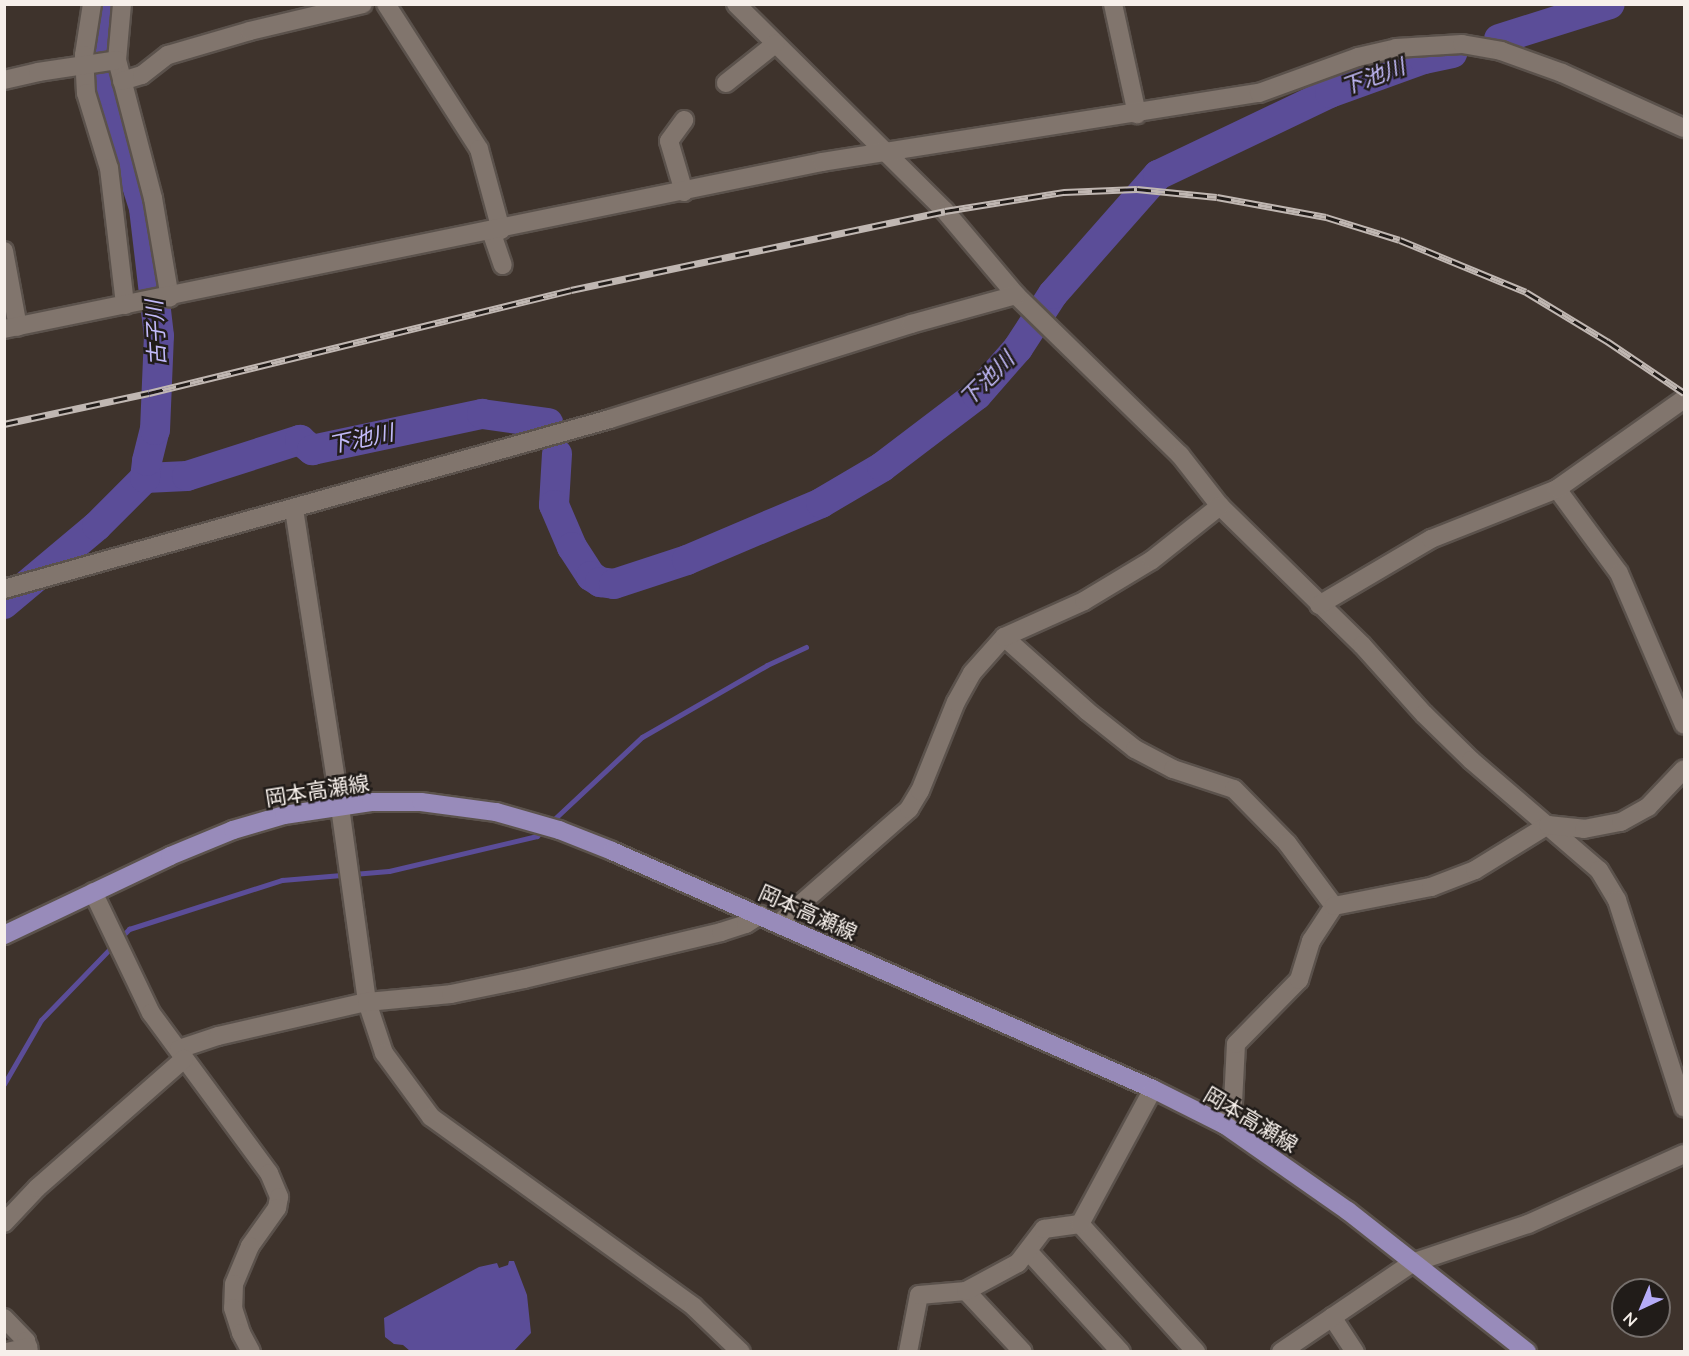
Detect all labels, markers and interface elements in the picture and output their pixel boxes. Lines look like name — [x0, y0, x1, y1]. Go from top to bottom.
water label: 下池川 — [1337, 53, 1409, 101]
water label: 古子川 — [141, 299, 171, 367]
water label: 下池川 — [954, 346, 1020, 412]
water label: 下池川 — [326, 419, 396, 459]
street label: 岡本高瀬線 — [263, 769, 371, 811]
street label: 岡本高瀬線 — [755, 879, 861, 945]
street label: 岡本高瀬線 — [1200, 1081, 1302, 1157]
north arrow — [1611, 1278, 1671, 1338]
text: N — [1619, 1308, 1641, 1331]

